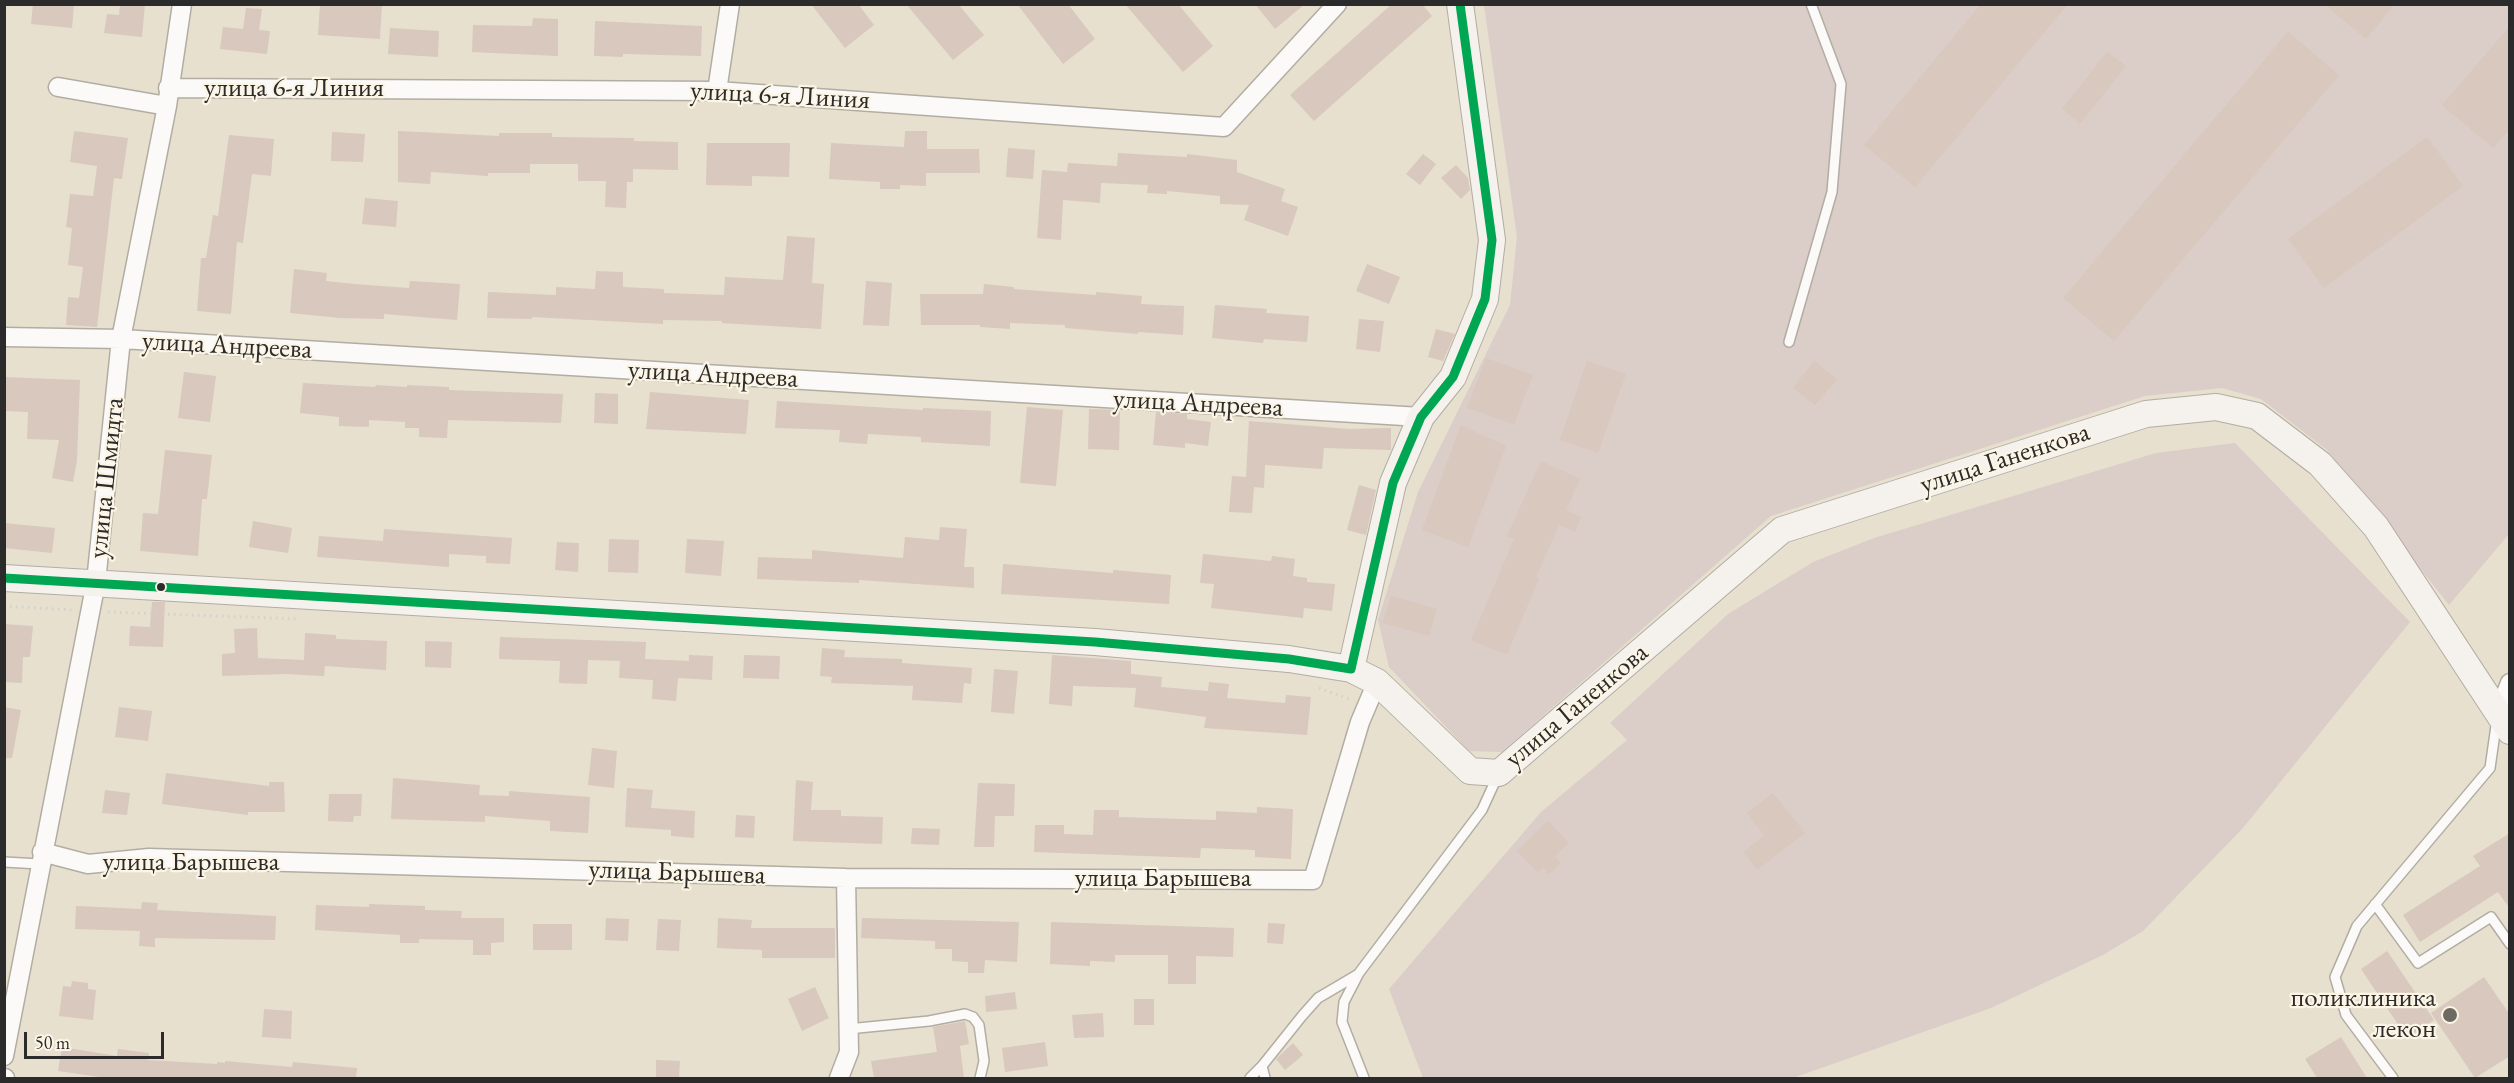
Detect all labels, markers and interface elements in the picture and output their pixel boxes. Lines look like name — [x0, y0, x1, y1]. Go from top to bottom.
street label: улица 6-я Линия — [204, 73, 384, 105]
street label: улица 6-я Линия — [689, 75, 871, 117]
street label: улица Андреева — [141, 325, 313, 367]
street label: улица Андреева — [627, 354, 799, 396]
street label: улица Андреева — [1112, 383, 1284, 425]
street label: улица Шмидта — [82, 396, 132, 560]
street label: улица Ганенкова — [1916, 416, 2094, 502]
unlabelled marker — [155, 581, 167, 593]
street label: улица Ганенкова — [1499, 637, 1655, 775]
street label: улица Барышева — [102, 847, 280, 879]
street label: улица Барышева — [588, 854, 766, 892]
street label: улица Барышева — [1074, 863, 1252, 895]
place label: поликлиника лекон — [2291, 983, 2436, 1046]
marker: поликлиника лекон — [2441, 1006, 2459, 1024]
scale bar — [27, 1020, 166, 1058]
text: 50 m — [35, 1031, 70, 1054]

